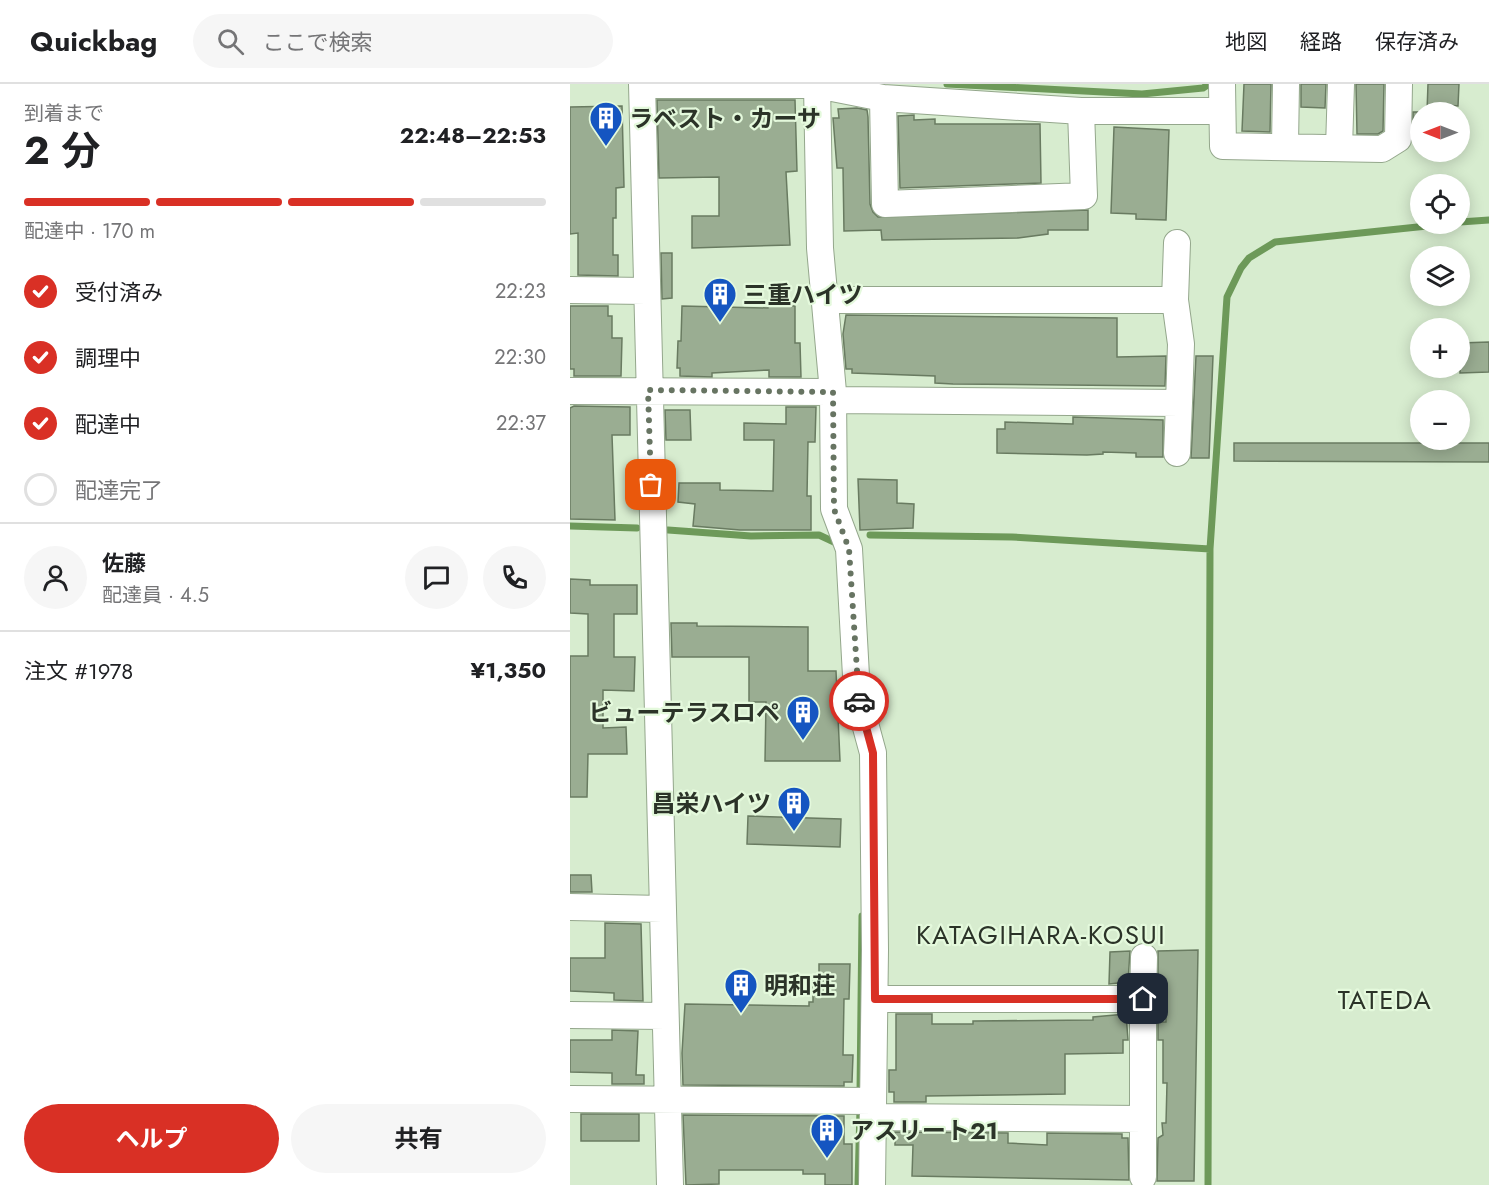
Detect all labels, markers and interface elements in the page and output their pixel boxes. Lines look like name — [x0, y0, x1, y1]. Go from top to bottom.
search box — [193, 14, 613, 68]
text: Quickbag — [30, 21, 157, 62]
icon: search — [214, 25, 247, 58]
text: ここで検索 — [262, 26, 372, 58]
text: 地図 — [1225, 27, 1267, 57]
text: 経路 — [1300, 27, 1342, 57]
text: 保存済み — [1375, 27, 1459, 57]
text: 到着まで — [24, 99, 104, 128]
building icon: ラベスト・カーサ — [588, 100, 624, 147]
place label: ラベスト・カーサ — [629, 101, 821, 136]
north arrow — [1410, 102, 1470, 162]
map controls — [1410, 102, 1470, 450]
text: 22:48–22:53 — [400, 119, 546, 151]
text: 2 分 — [24, 122, 100, 179]
button: locate — [1410, 174, 1470, 234]
text: 配達中 · 170 m — [24, 217, 155, 246]
button: layers — [1410, 246, 1470, 306]
icon: check — [24, 275, 57, 308]
text: 受付済み — [75, 276, 163, 308]
building icon: 三重ハイツ — [702, 276, 738, 323]
text: 22:23 — [495, 277, 546, 306]
place label: 三重ハイツ — [743, 277, 863, 312]
button: + — [1410, 318, 1470, 378]
icon: check — [24, 341, 57, 374]
text: 調理中 — [75, 342, 141, 374]
text: 22:30 — [494, 343, 546, 372]
button: − — [1410, 390, 1470, 450]
icon: check — [24, 407, 57, 440]
text: 配達中 — [75, 408, 141, 440]
text: 22:37 — [496, 409, 546, 438]
pin — [625, 459, 676, 510]
icon: bag — [634, 468, 667, 501]
text: 配達完了 — [75, 474, 163, 506]
button: person — [24, 546, 87, 609]
button: chat — [405, 546, 468, 609]
button: phone — [483, 546, 546, 609]
text: 佐藤 — [102, 547, 146, 579]
text: 配達員 · 4.5 — [102, 581, 209, 610]
text: ¥1,350 — [471, 654, 546, 686]
text: 注文 #1978 — [24, 655, 133, 687]
courier — [829, 671, 889, 731]
icon: car — [843, 685, 876, 718]
building icon: ビューテラスロペ — [785, 694, 821, 741]
place label: ビューテラスロペ — [588, 695, 780, 730]
building icon: 昌栄ハイツ — [776, 785, 812, 832]
place label: 昌栄ハイツ — [651, 786, 771, 821]
district label: KATAGIHARA-KOSUI — [916, 916, 1166, 954]
building icon: 明和荘 — [723, 967, 759, 1014]
place label: 明和荘 — [764, 968, 836, 1003]
pin — [1117, 973, 1168, 1024]
district label: TATEDA — [1338, 981, 1432, 1019]
icon: home — [1126, 982, 1159, 1015]
button: ヘルプ — [24, 1104, 279, 1173]
button: 共有 — [291, 1104, 546, 1173]
building icon: アスリート21 — [809, 1112, 845, 1159]
place label: アスリート21 — [850, 1113, 998, 1148]

